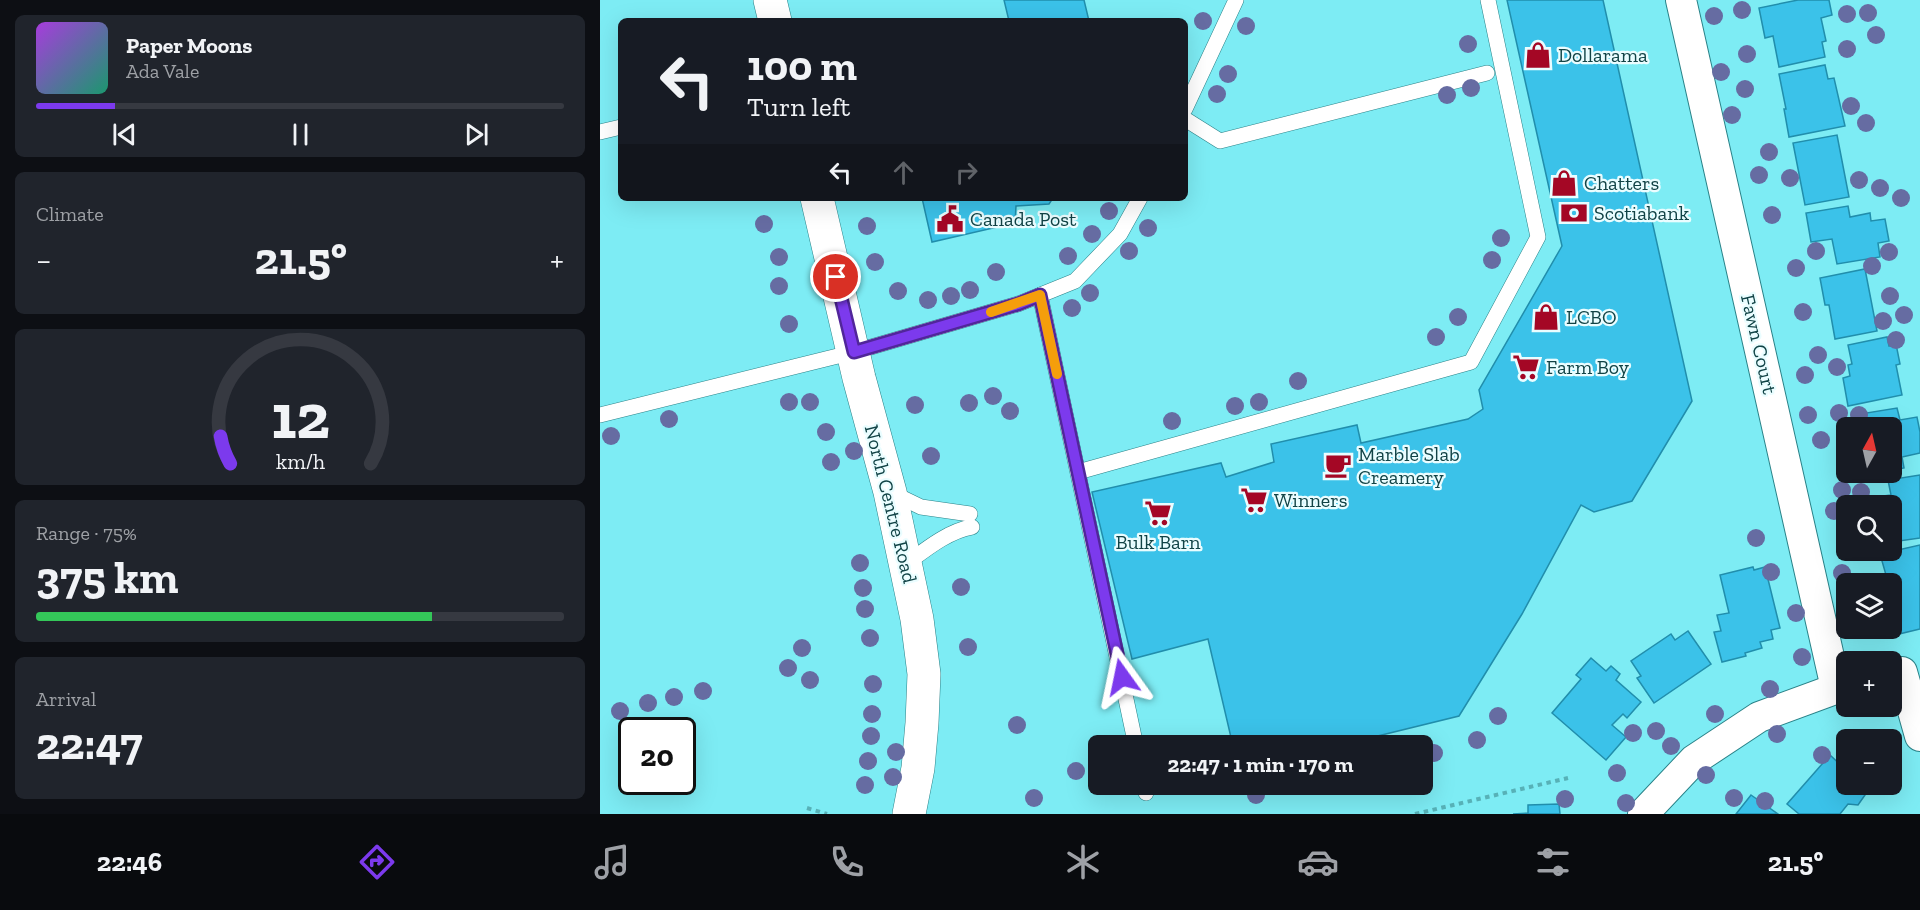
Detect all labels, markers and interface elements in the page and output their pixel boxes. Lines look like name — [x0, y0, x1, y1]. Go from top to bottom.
text: Paper Moons — [126, 32, 252, 59]
text: 100 m — [747, 40, 857, 91]
shop icon: Dollarama — [1523, 40, 1553, 70]
icon: left — [648, 42, 726, 120]
place label: Dollarama — [1558, 43, 1648, 67]
text: Ada Vale — [126, 59, 199, 83]
text: Turn left — [747, 91, 850, 123]
icon: previous — [108, 118, 141, 151]
icon: pause — [284, 118, 317, 151]
icon: next — [460, 118, 493, 151]
icon: left — [824, 156, 857, 189]
icon: ahead — [887, 156, 920, 189]
icon: right — [950, 156, 983, 189]
shop icon: Chatters — [1549, 168, 1579, 198]
place label: Chatters — [1584, 171, 1659, 195]
bank icon: Scotiabank — [1559, 198, 1589, 228]
place label: Scotiabank — [1594, 201, 1690, 225]
text: Climate — [36, 202, 104, 226]
public building icon: Canada Post — [935, 204, 965, 234]
place label: Canada Post — [970, 207, 1077, 231]
text: 21.5° — [255, 232, 347, 286]
text: − — [36, 240, 51, 279]
text: + — [550, 240, 564, 279]
pin — [810, 251, 861, 302]
icon: arrive — [819, 260, 852, 293]
street label: Fawn Court — [1736, 292, 1782, 397]
shop icon: LCBO — [1531, 302, 1561, 332]
place label: LCBO — [1566, 305, 1616, 329]
supermarket icon: Farm Boy — [1511, 352, 1541, 382]
place label: Farm Boy — [1546, 355, 1630, 379]
text: 12 — [271, 379, 329, 454]
north arrow — [1836, 417, 1902, 483]
map controls — [1836, 417, 1902, 795]
street label: North Centre Road — [860, 422, 922, 586]
place label: Marble Slab Creamery — [1358, 442, 1460, 489]
text: km/h — [276, 449, 324, 474]
cafe icon: Marble Slab Creamery — [1323, 450, 1353, 480]
supermarket icon: Winners — [1239, 485, 1269, 515]
place label: Winners — [1274, 488, 1347, 512]
button: search — [1836, 495, 1902, 561]
supermarket icon: Bulk Barn — [1143, 498, 1173, 528]
text: Range · 75% — [36, 521, 137, 545]
place label: Bulk Barn — [1115, 530, 1201, 554]
text: 375 km — [36, 551, 178, 605]
button: layers — [1836, 573, 1902, 639]
position arrow — [1090, 645, 1154, 709]
button: + — [1836, 651, 1902, 717]
text: Arrival — [36, 687, 96, 711]
text: 22:47 — [36, 717, 143, 771]
speed limit sign: 20 — [618, 717, 696, 795]
button: − — [1836, 729, 1902, 795]
text: 22:47 · 1 min · 170 m — [1168, 751, 1353, 778]
icon: directions — [356, 841, 398, 883]
icon: music — [591, 841, 633, 883]
icon: phone — [826, 841, 868, 883]
icon: climate — [1062, 841, 1104, 883]
icon: car — [1297, 841, 1339, 883]
icon: filters — [1532, 841, 1574, 883]
text: 22:46 — [97, 846, 162, 878]
text: 21.5° — [1768, 846, 1823, 878]

